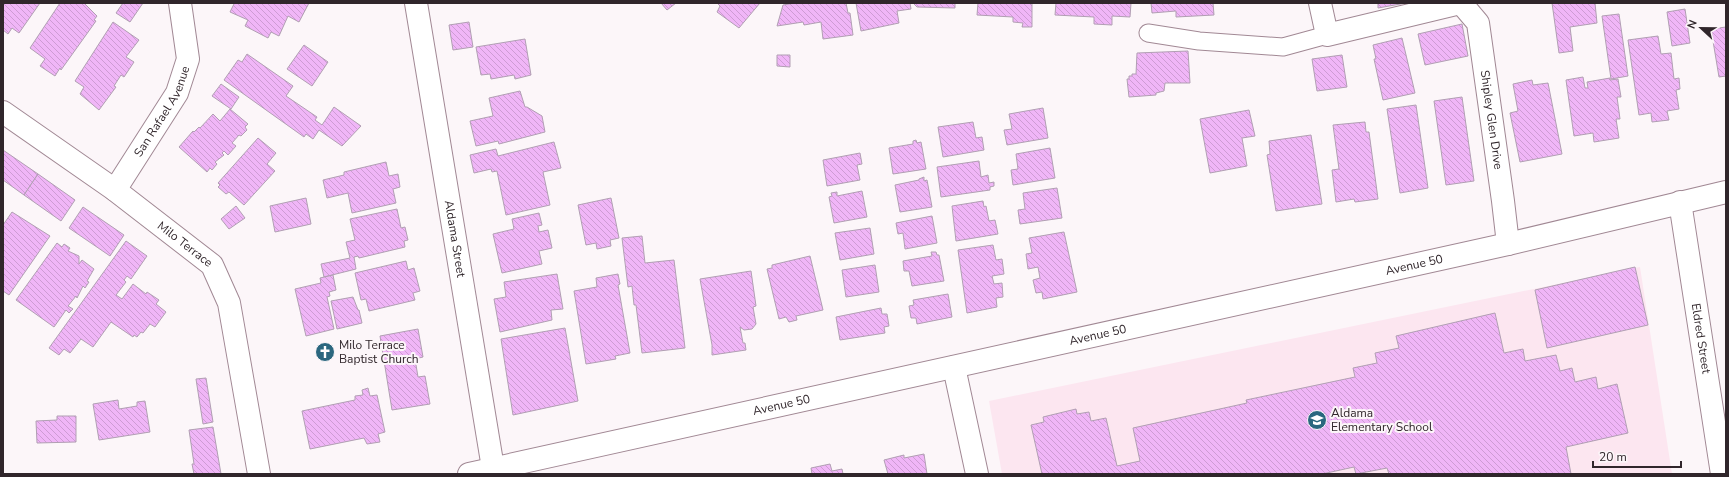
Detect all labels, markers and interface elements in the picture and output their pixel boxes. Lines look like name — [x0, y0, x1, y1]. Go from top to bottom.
north arrow — [1681, 8, 1721, 48]
text: N — [1684, 18, 1701, 31]
street label: San Rafael Avenue — [130, 64, 193, 160]
street label: Shipley Glen Drive — [1477, 69, 1506, 170]
street label: Aldama Street — [441, 199, 469, 279]
street label: Milo Terrace — [154, 218, 216, 271]
street label: Avenue 50 — [1384, 251, 1444, 279]
street label: Eldred Street — [1688, 302, 1715, 375]
street label: Avenue 50 — [1068, 321, 1128, 349]
place label: Milo Terrace Baptist Church — [339, 337, 419, 367]
church icon: Milo Terrace Baptist Church — [314, 341, 336, 363]
street label: Avenue 50 — [751, 391, 812, 419]
place label: Aldama Elementary School — [1331, 405, 1433, 435]
school or university icon: Aldama Elementary School — [1306, 409, 1328, 431]
scale bar — [1593, 443, 1681, 469]
text: 20 m — [1599, 449, 1627, 465]

